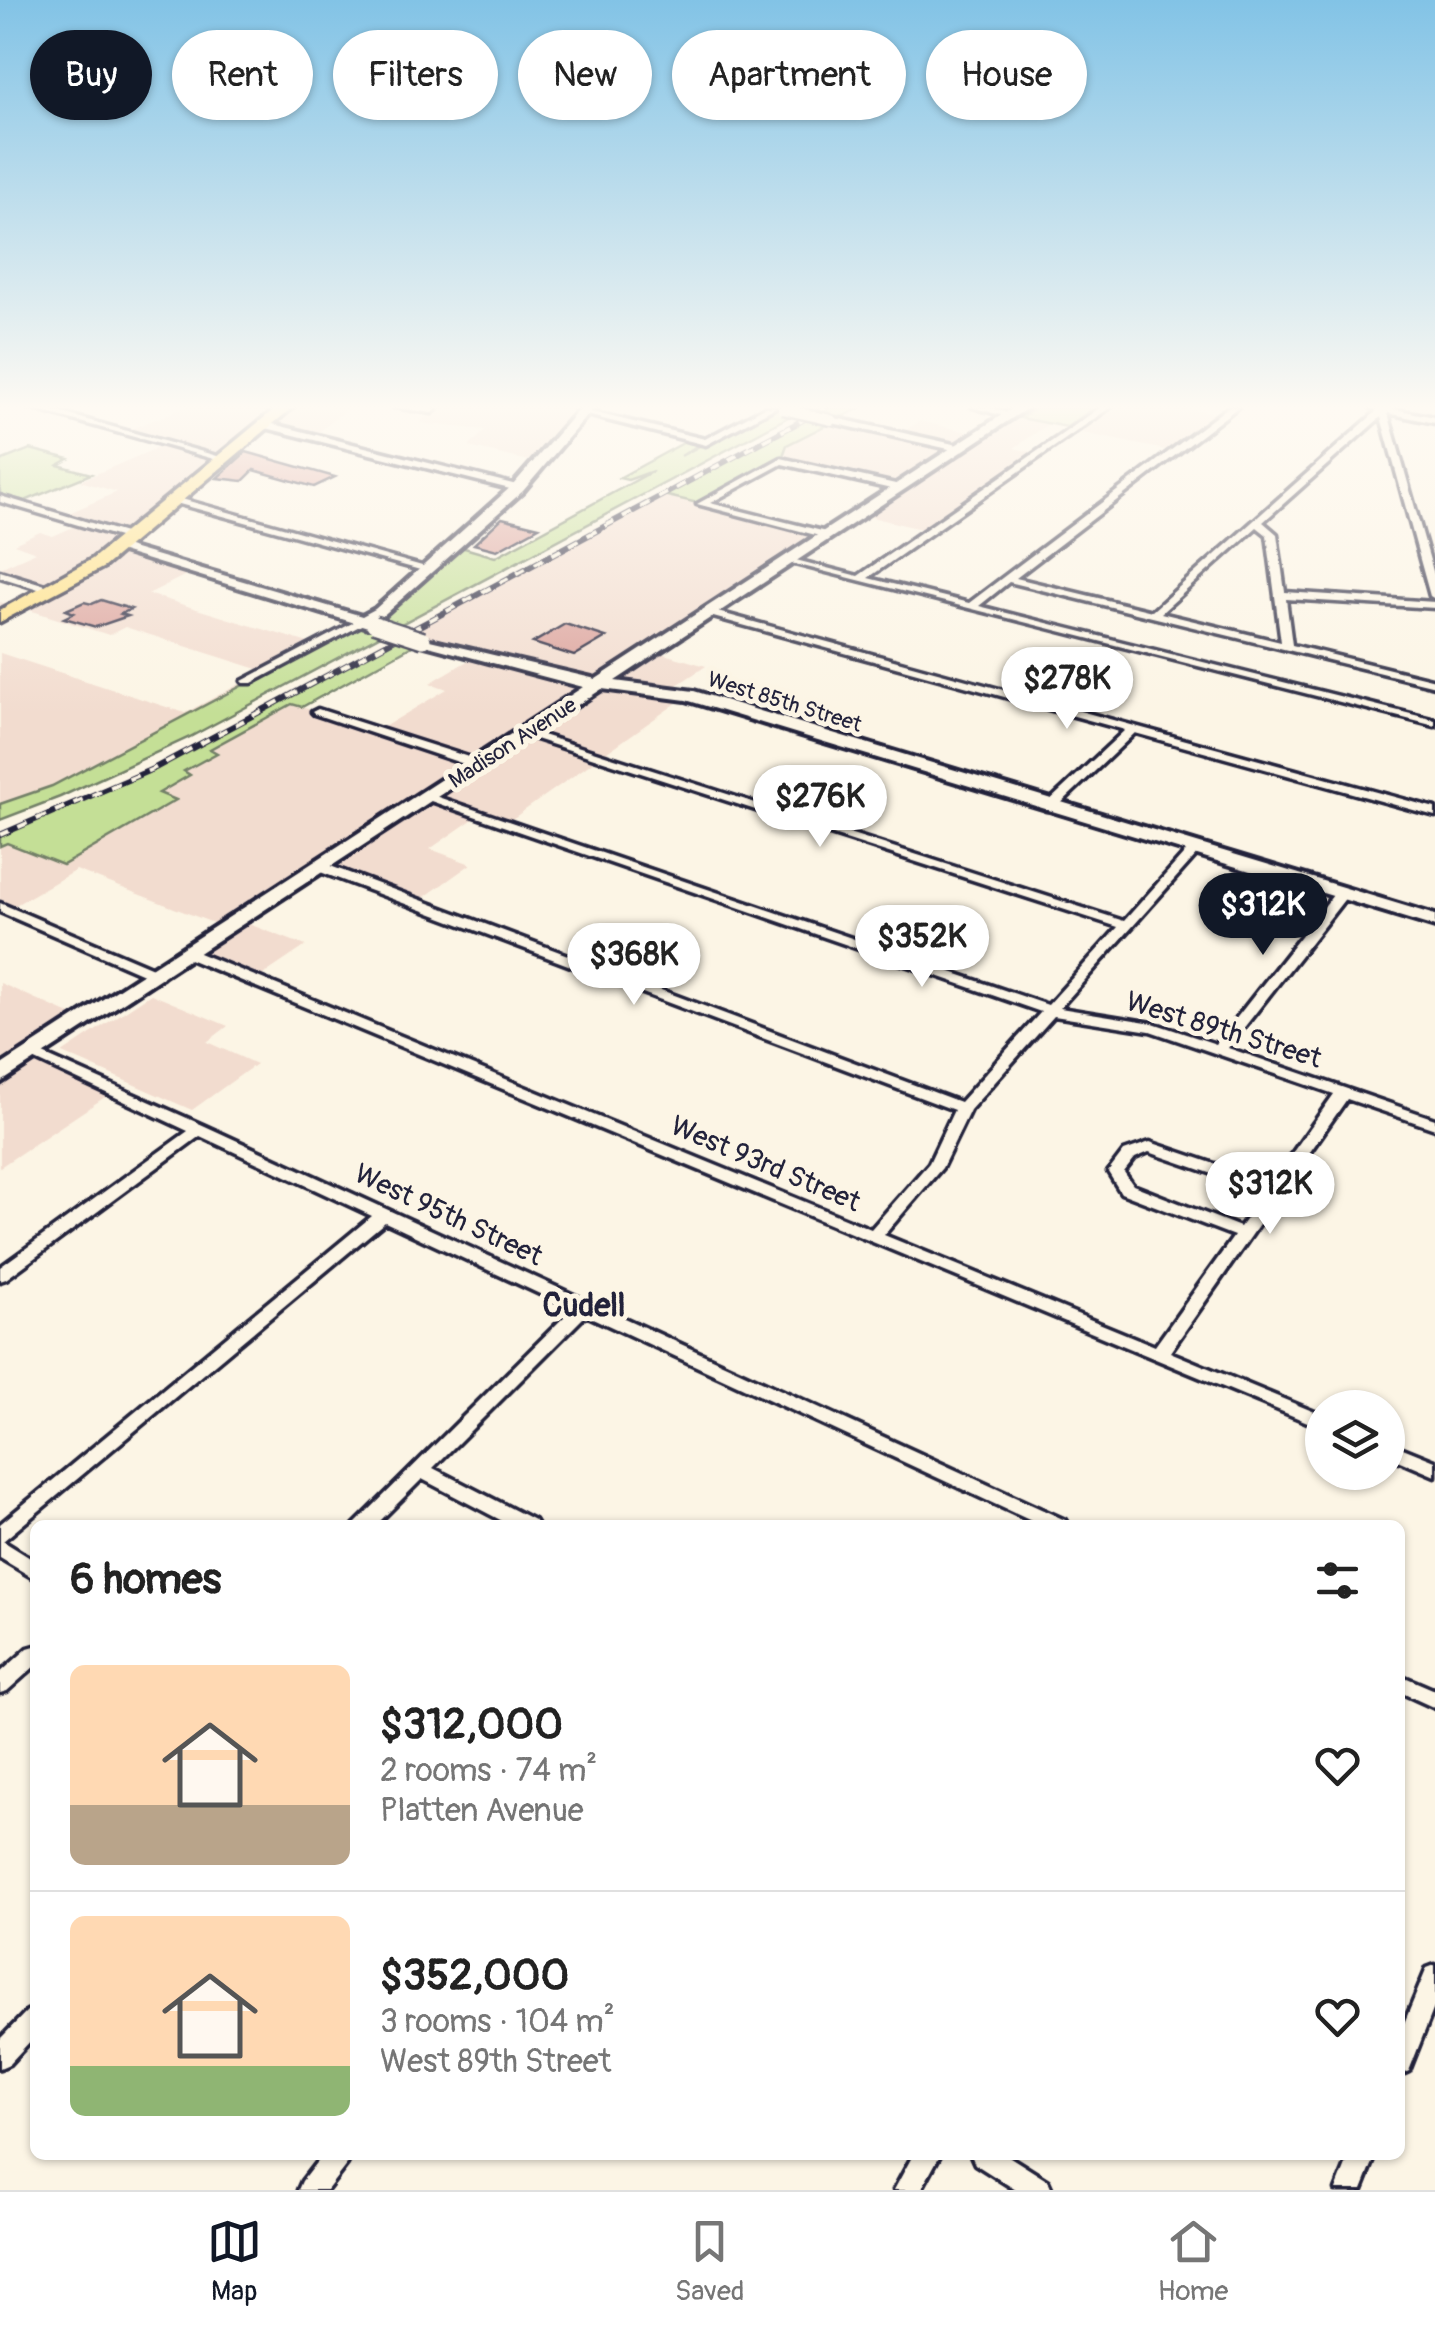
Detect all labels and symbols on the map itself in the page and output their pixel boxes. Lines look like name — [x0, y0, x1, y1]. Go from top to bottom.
pin: $278K — [997, 647, 1137, 732]
street label: West 85th Street — [704, 665, 865, 739]
street label: Madison Avenue — [443, 691, 582, 795]
pin: $276K — [750, 765, 890, 850]
pin: $312K — [1193, 873, 1333, 958]
pin: $352K — [852, 905, 992, 990]
pin: $368K — [564, 923, 704, 1008]
street label: West 89th Street — [1122, 984, 1326, 1077]
street label: West 93rd Street — [665, 1109, 866, 1220]
pin: $312K — [1200, 1152, 1340, 1237]
street label: West 95th Street — [349, 1156, 549, 1275]
district label: Cudell — [543, 1286, 625, 1326]

